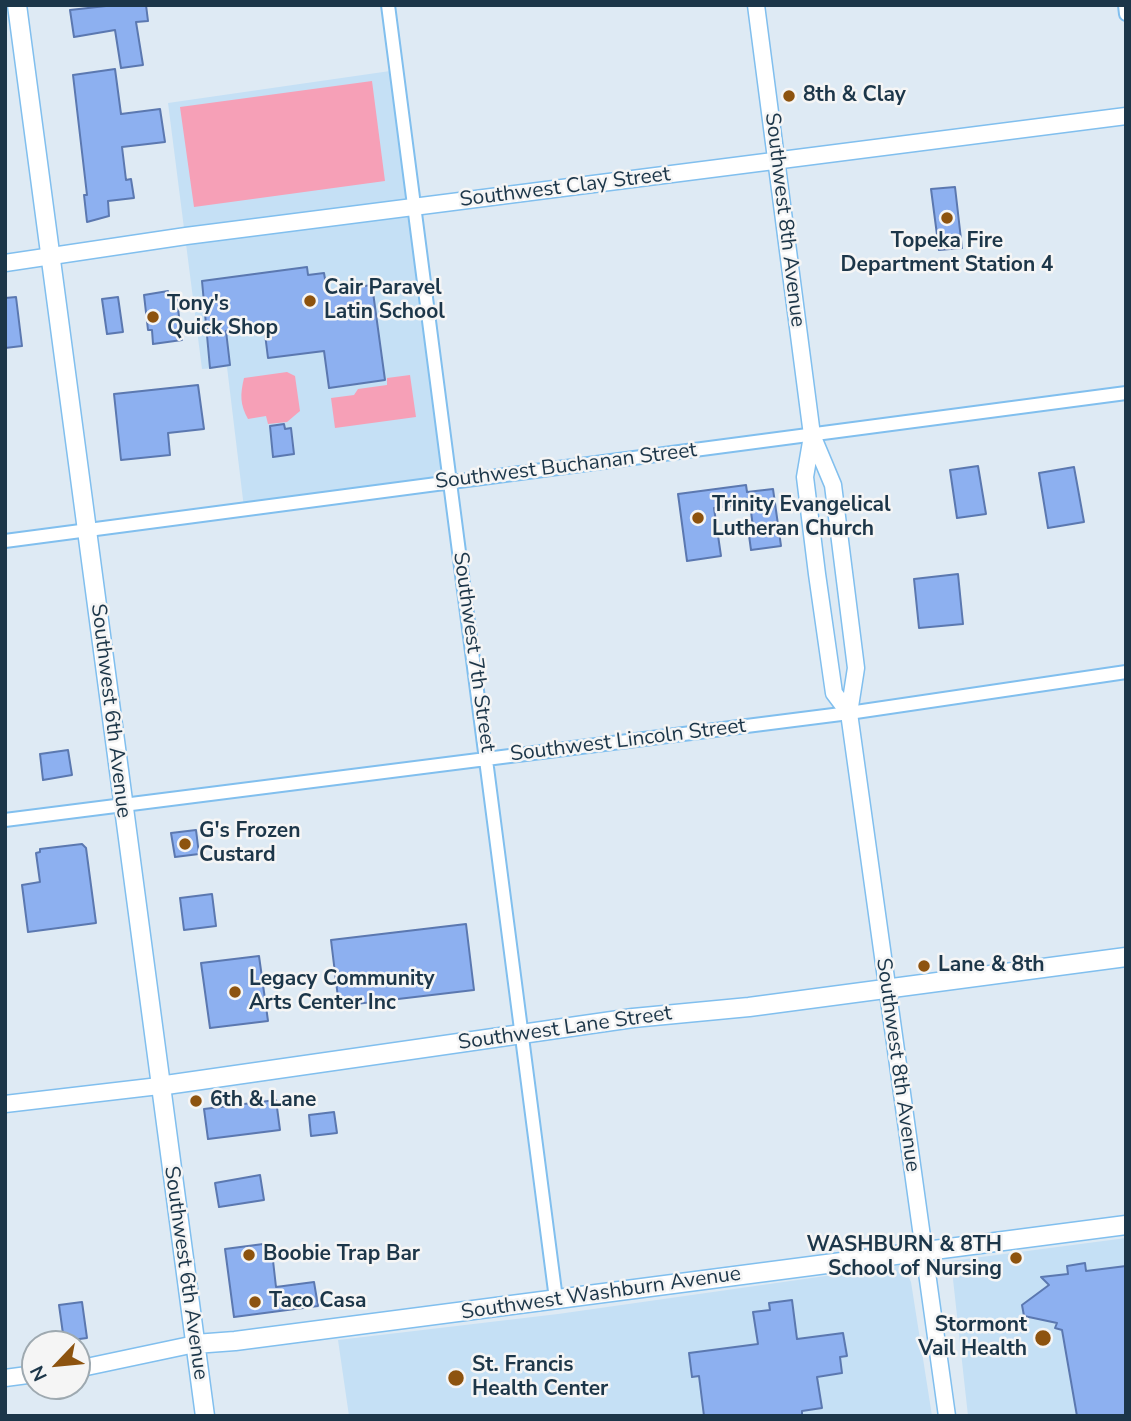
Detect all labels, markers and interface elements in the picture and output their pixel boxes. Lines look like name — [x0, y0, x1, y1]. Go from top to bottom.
place label: 8th & Clay — [803, 83, 906, 109]
marker: 8th & Clay — [781, 88, 797, 104]
street label: Southwest 8th Avenue — [758, 111, 810, 329]
street label: Southwest Clay Street — [458, 163, 672, 213]
marker: Topeka Fire Department Station 4 — [939, 210, 955, 226]
place label: Topeka Fire Department Station 4 — [841, 229, 1053, 279]
place label: Cair Paravel Latin School — [324, 276, 445, 326]
place label: Tony's Quick Shop — [167, 292, 278, 342]
marker: Cair Paravel Latin School — [302, 293, 318, 309]
marker: Tony's Quick Shop — [145, 309, 161, 325]
street label: Southwest Buchanan Street — [434, 438, 698, 496]
place label: Trinity Evangelical Lutheran Church — [712, 493, 891, 543]
marker: Trinity Evangelical Lutheran Church — [690, 510, 706, 526]
street label: Southwest 7th Street — [446, 550, 500, 754]
street label: Southwest 6th Avenue — [84, 602, 136, 820]
street label: Southwest Lincoln Street — [509, 714, 747, 768]
place label: G's Frozen Custard — [199, 819, 300, 869]
marker: G's Frozen Custard — [177, 836, 193, 852]
place label: Lane & 8th — [938, 953, 1044, 979]
street label: Southwest 8th Avenue — [870, 956, 924, 1174]
marker: Lane & 8th — [916, 958, 932, 974]
place label: Legacy Community Arts Center Inc — [249, 967, 435, 1017]
marker: Legacy Community Arts Center Inc — [227, 984, 243, 1000]
street label: Southwest Lane Street — [457, 1002, 673, 1056]
place label: 6th & Lane — [210, 1088, 316, 1114]
marker: 6th & Lane — [188, 1093, 204, 1109]
street label: Southwest 6th Avenue — [158, 1164, 212, 1382]
place label: WASHBURN & 8TH School of Nursing — [806, 1233, 1002, 1283]
place label: Boobie Trap Bar — [263, 1242, 420, 1268]
marker: Boobie Trap Bar — [241, 1247, 257, 1263]
marker: WASHBURN & 8TH School of Nursing — [1008, 1250, 1024, 1266]
street label: Southwest Washburn Avenue — [459, 1262, 743, 1326]
place label: Taco Casa — [269, 1289, 366, 1315]
marker: Taco Casa — [247, 1294, 263, 1310]
place label: Stormont Vail Health — [918, 1313, 1027, 1363]
marker: Stormont Vail Health — [1033, 1328, 1053, 1348]
north arrow — [21, 1330, 91, 1400]
place label: St. Francis Health Center — [472, 1353, 608, 1403]
text: N — [24, 1361, 54, 1385]
marker: St. Francis Health Center — [446, 1368, 466, 1388]

